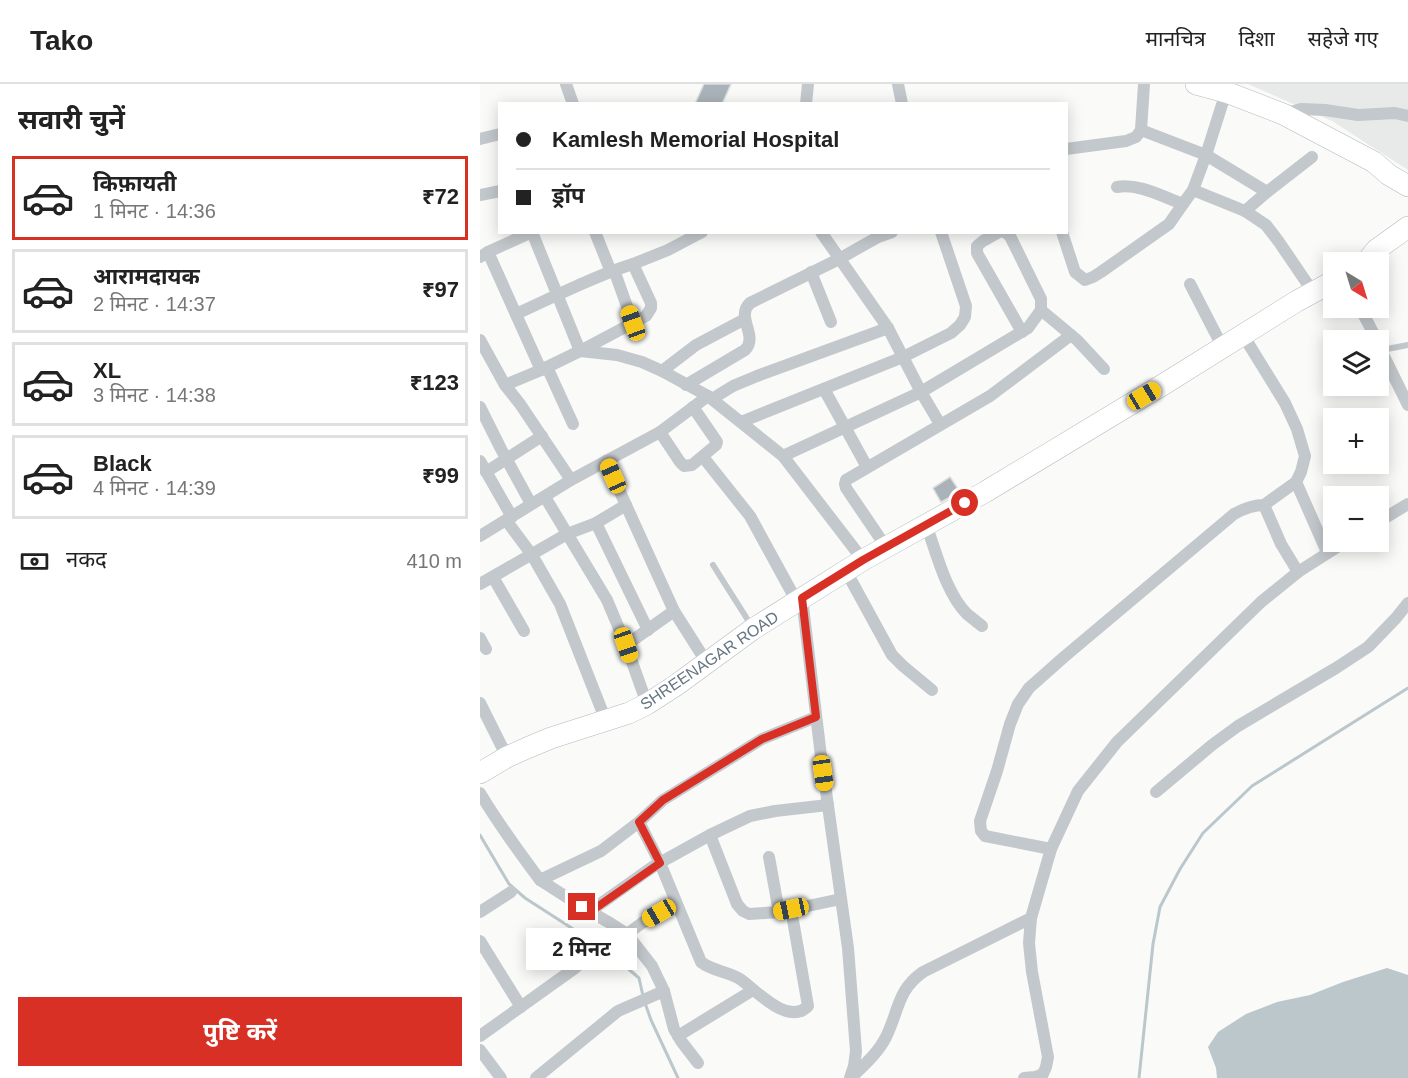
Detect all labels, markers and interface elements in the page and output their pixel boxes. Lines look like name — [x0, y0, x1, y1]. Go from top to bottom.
text: Tako — [30, 25, 93, 56]
text: मानचित्र — [1145, 27, 1205, 50]
text: दिशा — [1238, 27, 1275, 50]
text: सहेजे गए — [1308, 27, 1378, 50]
text: सवारी चुनें — [18, 105, 125, 135]
text: Kamlesh Memorial Hospital — [552, 127, 839, 152]
icon: car — [21, 171, 75, 225]
text: किफ़ायती — [93, 171, 177, 196]
text: ड्रॉप — [552, 183, 585, 208]
text: ₹72 — [422, 184, 459, 209]
text: 1 मिनट · 14:36 — [93, 200, 216, 222]
north arrow — [1323, 252, 1389, 318]
map controls — [1323, 252, 1389, 552]
icon: car — [21, 264, 75, 318]
text: आरामदायक — [93, 264, 200, 289]
text: ₹97 — [422, 277, 459, 302]
text: 2 मिनट · 14:37 — [93, 293, 216, 315]
car — [618, 303, 648, 343]
button: layers — [1323, 330, 1389, 396]
icon: car — [21, 357, 75, 411]
text: XL — [93, 358, 121, 383]
text: ₹123 — [410, 370, 459, 395]
car — [1124, 379, 1164, 413]
text: 3 मिनट · 14:38 — [93, 384, 216, 406]
button: + — [1323, 408, 1389, 474]
icon: car — [21, 450, 75, 504]
text: Black — [93, 451, 152, 476]
car — [597, 456, 629, 496]
text: ₹99 — [422, 463, 459, 488]
text: 4 मिनट · 14:39 — [93, 477, 216, 499]
button: − — [1323, 486, 1389, 552]
route start — [951, 489, 978, 516]
icon: cash — [18, 545, 51, 578]
text: नकद — [66, 547, 107, 572]
text: 410 m — [406, 550, 462, 572]
street label: SHREENAGAR ROAD — [637, 608, 781, 713]
car — [612, 625, 640, 665]
car — [812, 754, 834, 792]
route end — [568, 893, 595, 920]
car — [639, 896, 679, 930]
car — [772, 896, 810, 922]
callout: 2 मिनट — [526, 928, 638, 970]
text: 2 मिनट — [552, 938, 611, 960]
button: पुष्टि करें — [18, 997, 462, 1066]

